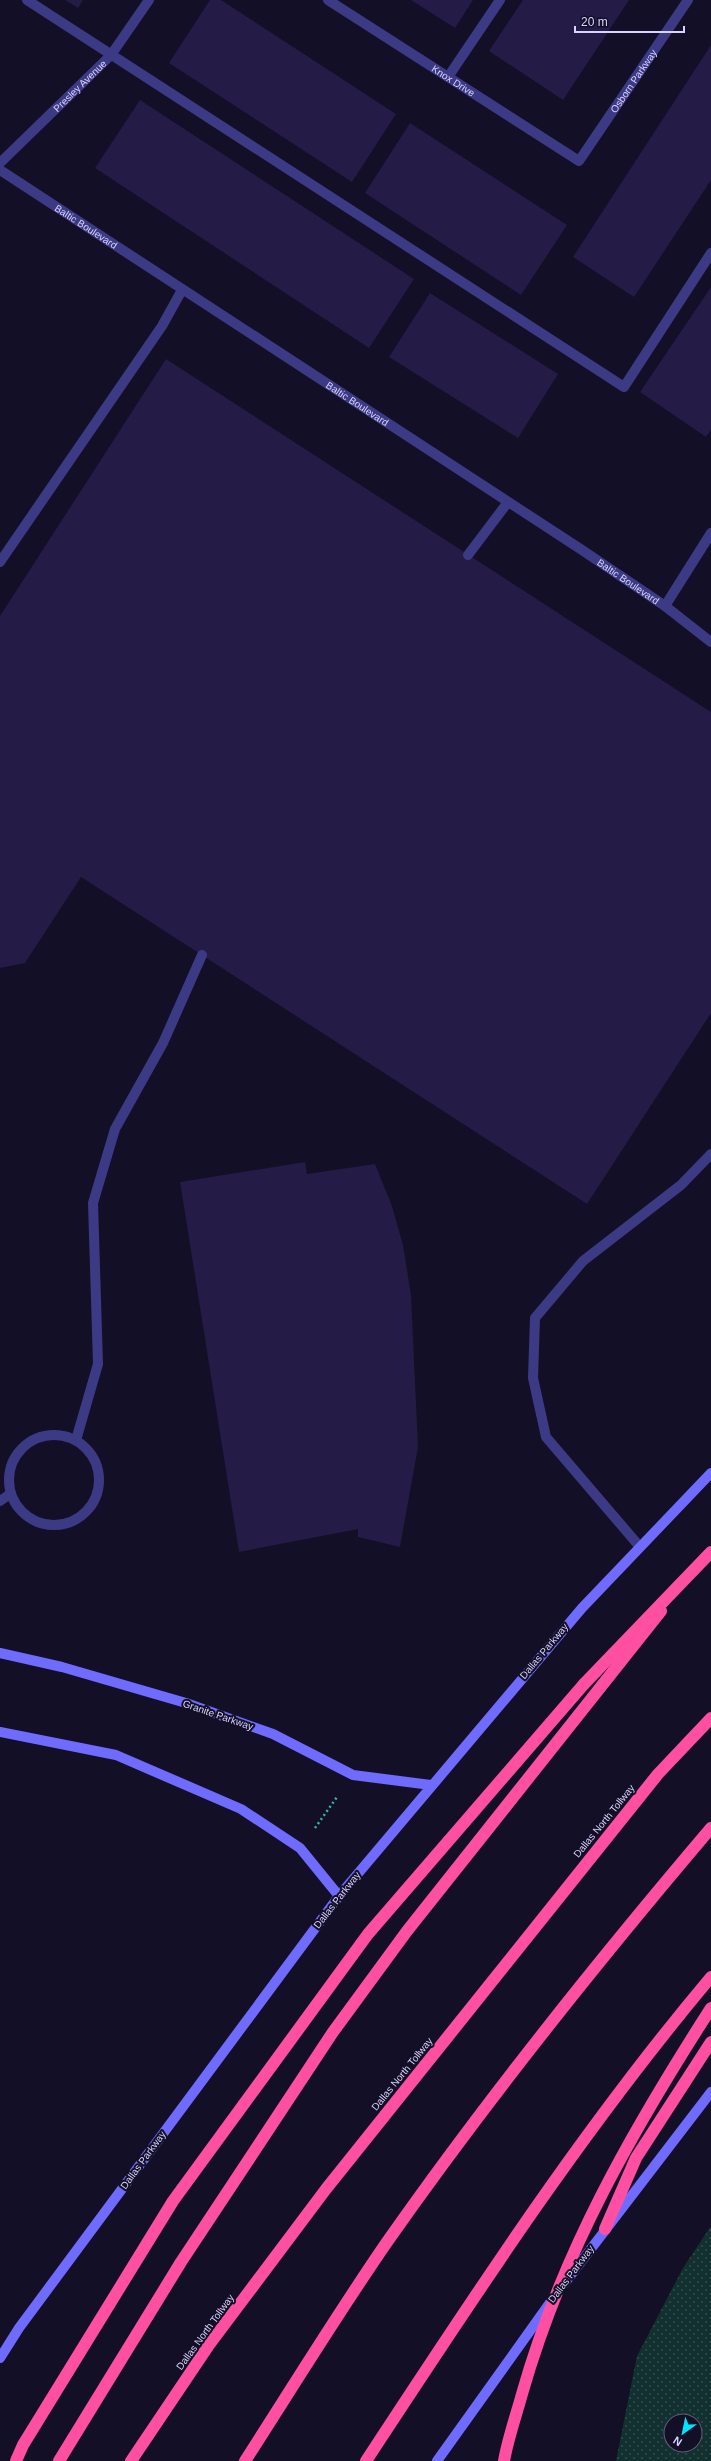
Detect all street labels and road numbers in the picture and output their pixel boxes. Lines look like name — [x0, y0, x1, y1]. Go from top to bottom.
street label: Osborn Parkway — [608, 47, 659, 115]
street label: Presley Avenue — [51, 57, 109, 114]
street label: Knox Drive — [430, 63, 477, 99]
street label: Baltic Boulevard — [53, 202, 120, 251]
street label: Baltic Boulevard — [324, 379, 391, 428]
street label: Baltic Boulevard — [595, 556, 661, 606]
street label: Dallas Parkway — [518, 1621, 570, 1681]
street label: Granite Parkway — [181, 1698, 255, 1732]
street label: Dallas North Tollway — [571, 1782, 637, 1860]
street label: Dallas Parkway — [311, 1869, 363, 1931]
street label: Dallas North Tollway — [369, 2035, 435, 2113]
street label: Dallas Parkway — [118, 2129, 168, 2191]
street label: Dallas Parkway — [546, 2243, 596, 2305]
street label: Dallas North Tollway — [174, 2292, 236, 2372]

